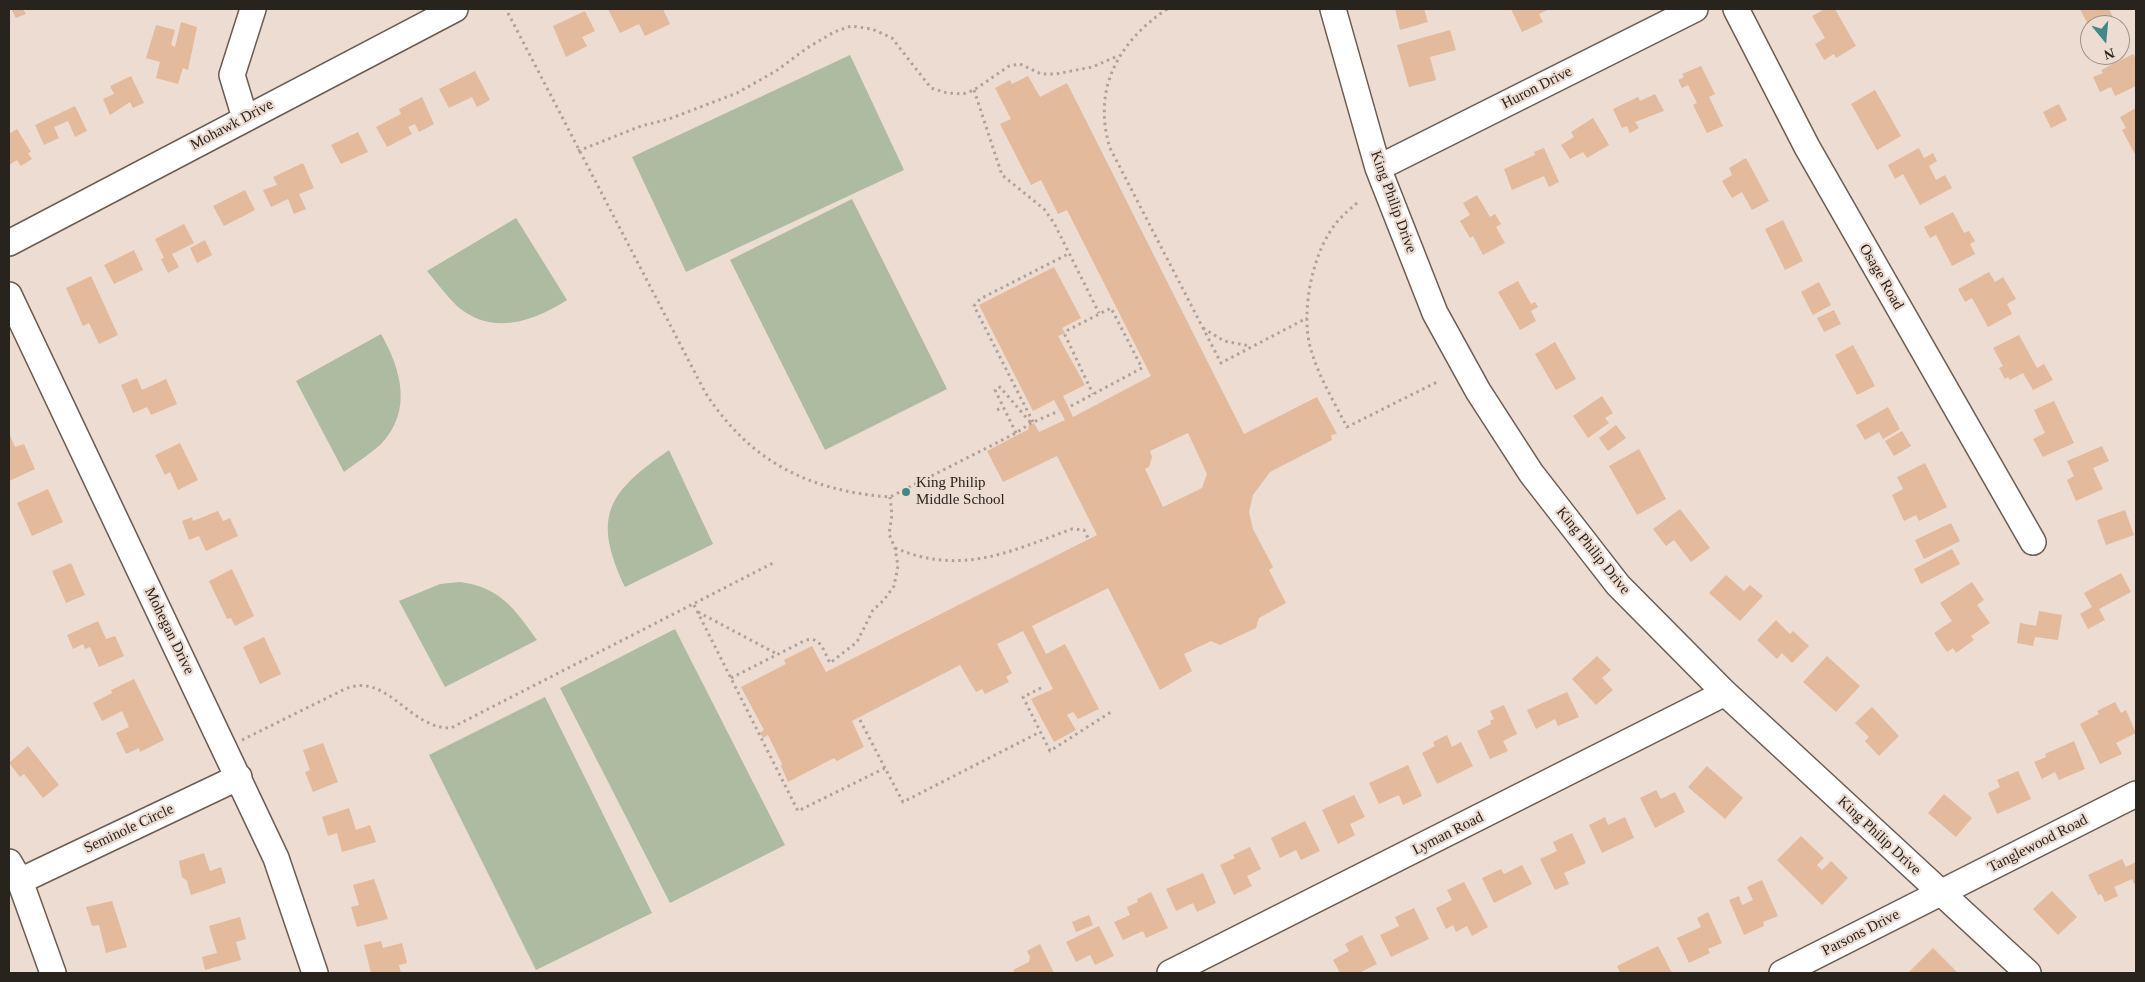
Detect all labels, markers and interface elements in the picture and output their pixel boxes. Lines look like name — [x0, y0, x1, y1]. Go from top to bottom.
north arrow — [2080, 15, 2130, 65]
text: N — [2102, 45, 2116, 63]
street label: Huron Drive — [1499, 63, 1575, 113]
street label: Mohawk Drive — [187, 96, 277, 154]
street label: King Philip Drive — [1366, 148, 1420, 256]
street label: Osage Road — [1855, 241, 1907, 313]
place label: King Philip Middle School — [916, 474, 1005, 509]
marker: King Philip Middle School — [900, 486, 912, 498]
street label: King Philip Drive — [1552, 504, 1634, 598]
street label: Mohegan Drive — [140, 585, 198, 677]
street label: King Philip Drive — [1834, 793, 1924, 879]
street label: Seminole Circle — [81, 800, 177, 858]
street label: Lyman Road — [1410, 808, 1486, 860]
street label: Tanglewood Road — [1985, 811, 2091, 877]
street label: Parsons Drive — [1819, 906, 1903, 960]

